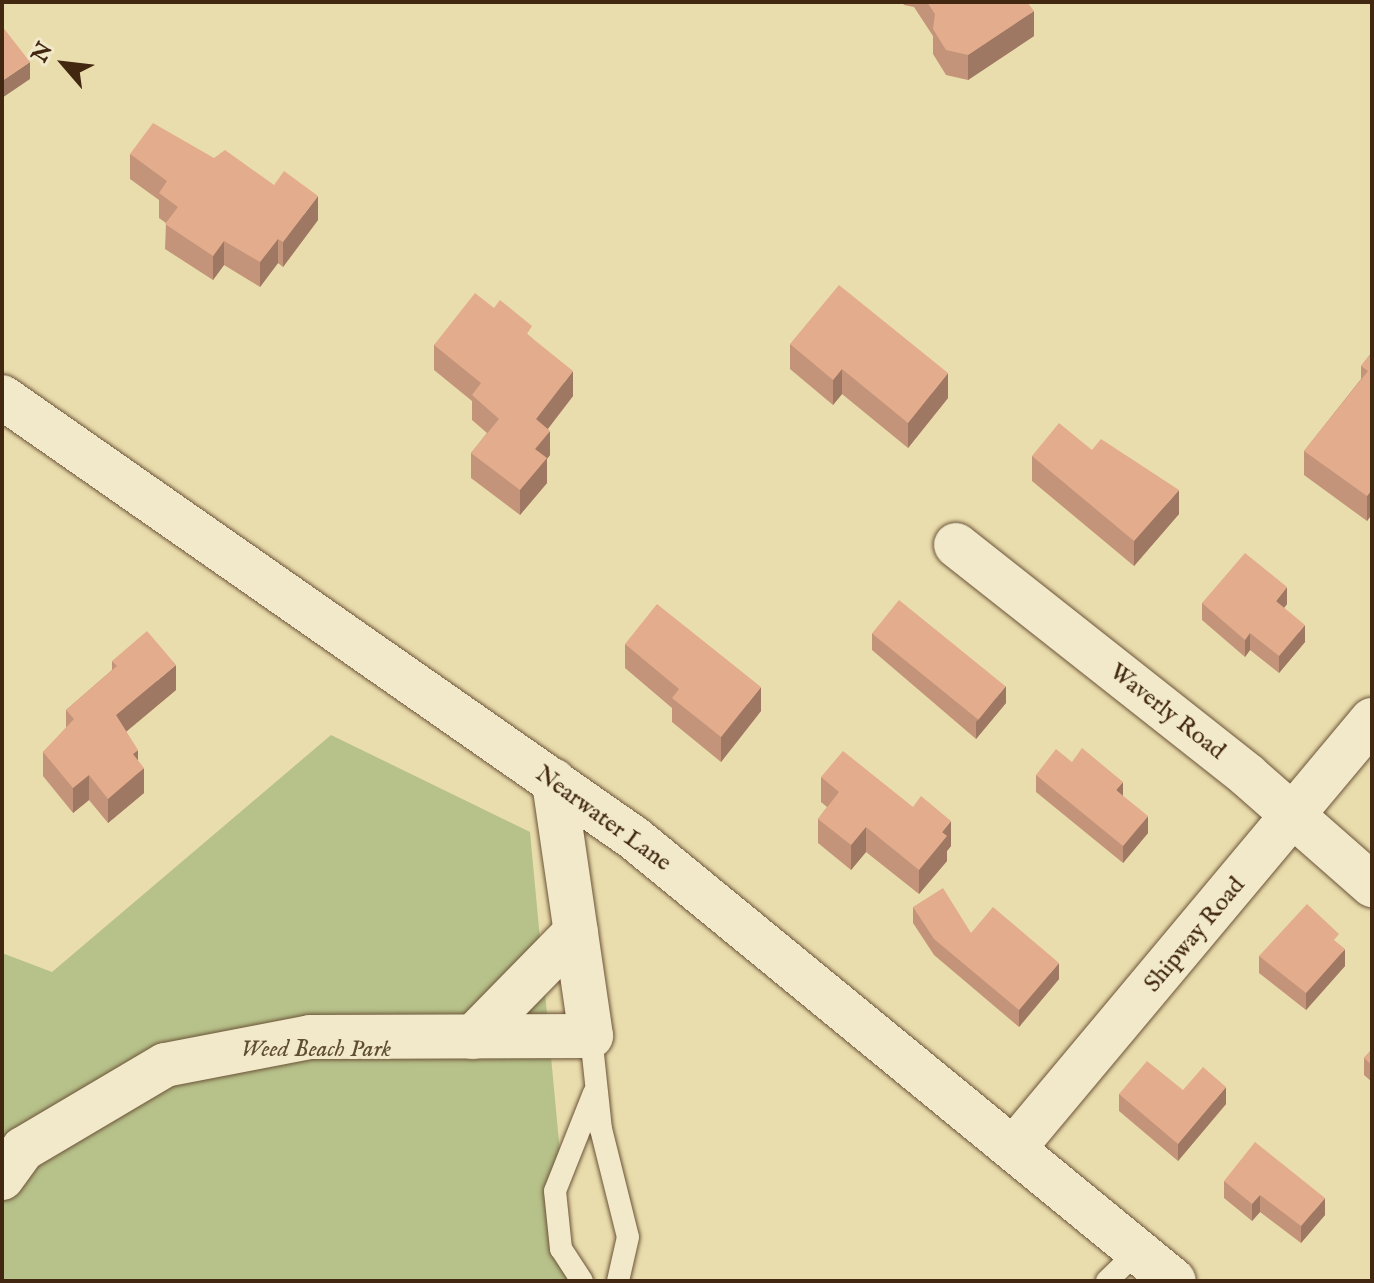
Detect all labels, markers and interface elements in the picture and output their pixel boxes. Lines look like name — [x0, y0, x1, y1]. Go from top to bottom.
north arrow — [24, 24, 104, 104]
text: N — [26, 38, 60, 68]
street label: Waverly Road — [1103, 658, 1231, 766]
street label: Nearwater Lane — [529, 760, 677, 878]
street label: Shipway Road — [1139, 872, 1251, 998]
park label: Weed Beach Park — [241, 1036, 391, 1064]

